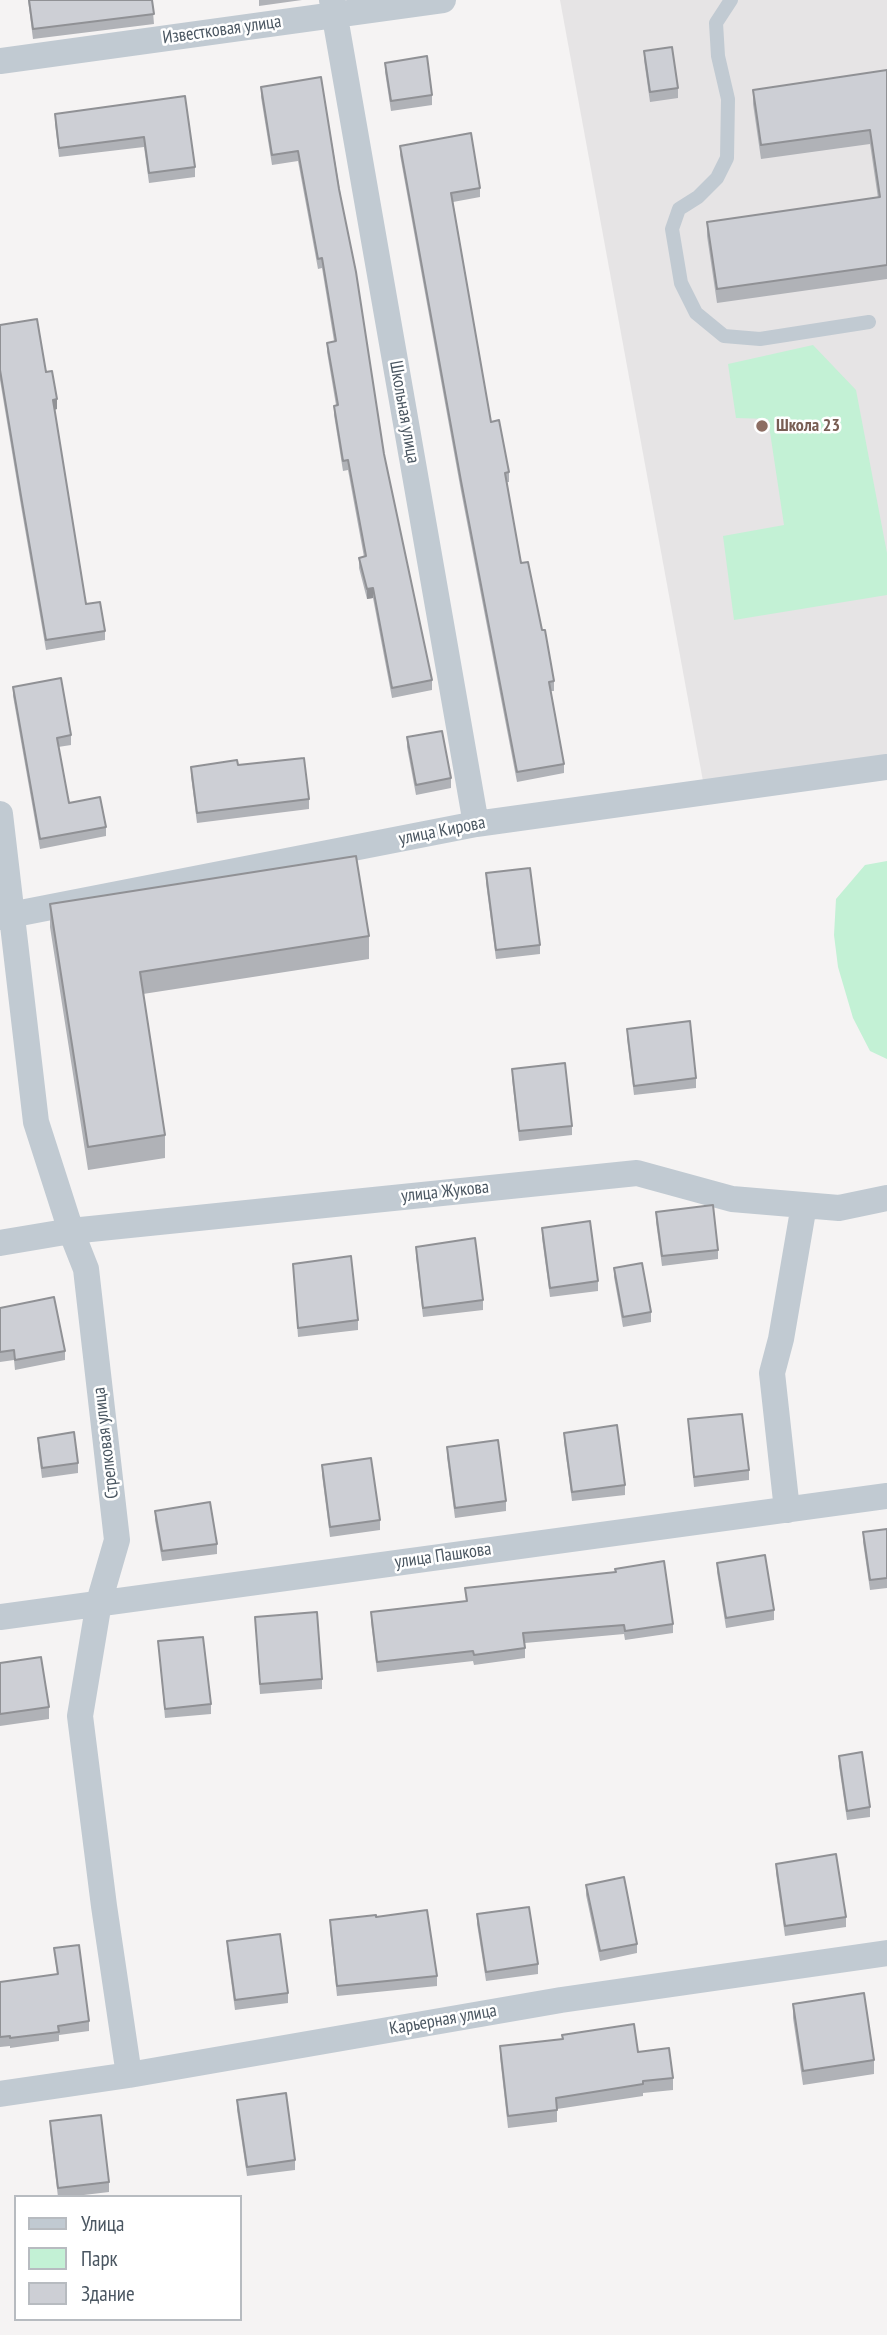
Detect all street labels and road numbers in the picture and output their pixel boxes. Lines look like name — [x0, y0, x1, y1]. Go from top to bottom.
street label: Известковая улица — [161, 11, 283, 49]
street label: Школьная улица — [384, 359, 424, 465]
street label: улица Кирова — [397, 812, 487, 850]
street label: улица Жукова — [400, 1177, 490, 1207]
street label: Стрелковая улица — [88, 1386, 124, 1500]
street label: улица Пашкова — [393, 1539, 493, 1573]
street label: Карьерная улица — [388, 2000, 498, 2040]

